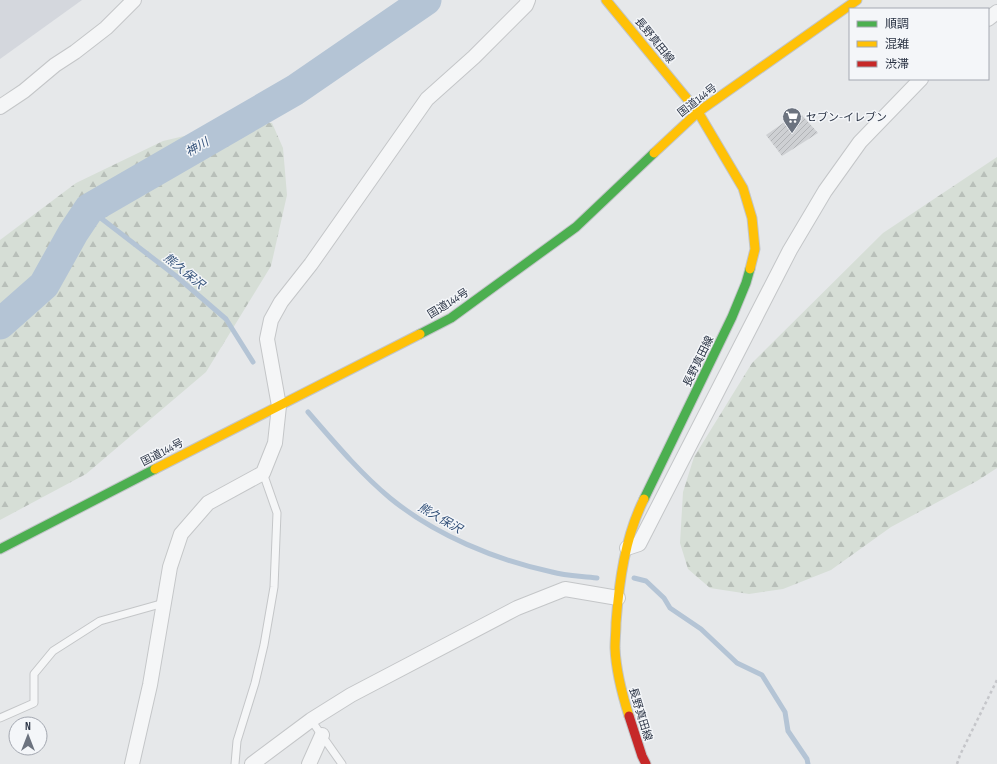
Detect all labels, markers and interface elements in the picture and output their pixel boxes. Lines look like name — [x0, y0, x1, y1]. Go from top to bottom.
legend — [849, 8, 989, 80]
street label: 長野真田線 — [632, 15, 677, 66]
text: 順調 — [885, 17, 909, 32]
text: 混雑 — [885, 37, 909, 52]
text: 渋滞 — [885, 57, 909, 72]
street label: 国道144号 — [675, 81, 719, 120]
supermarket icon: セブン-イレブン — [781, 106, 803, 134]
place label: セブン-イレブン — [806, 111, 887, 124]
water label: 神川 — [183, 134, 213, 160]
water label: 熊久保沢 — [160, 250, 209, 294]
street label: 国道144号 — [425, 286, 471, 321]
street label: 長野真田線 — [681, 334, 716, 389]
street label: 国道144号 — [139, 436, 186, 469]
water label: 熊久保沢 — [415, 500, 466, 538]
street label: 長野真田線 — [626, 686, 655, 742]
north arrow — [8, 716, 48, 756]
text: N — [25, 720, 31, 733]

